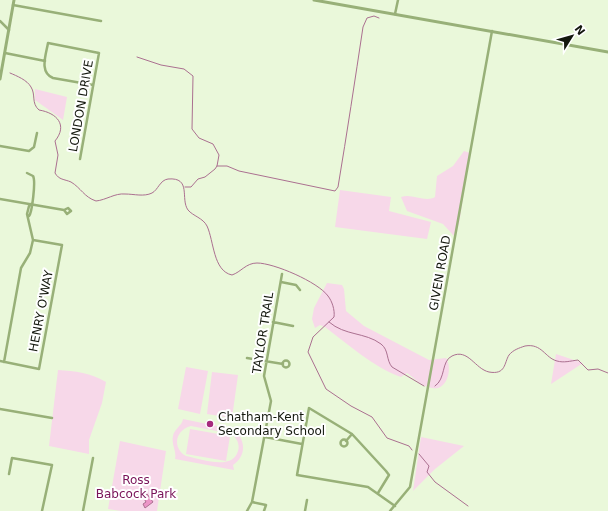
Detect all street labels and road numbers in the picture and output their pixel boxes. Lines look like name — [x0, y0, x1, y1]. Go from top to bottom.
street label: LONDON DRIVE — [66, 59, 96, 153]
street label: GIVEN ROAD — [426, 234, 454, 312]
street label: HENRY O'WAY — [26, 268, 56, 353]
street label: TAYLOR TRAIL — [249, 291, 276, 376]

